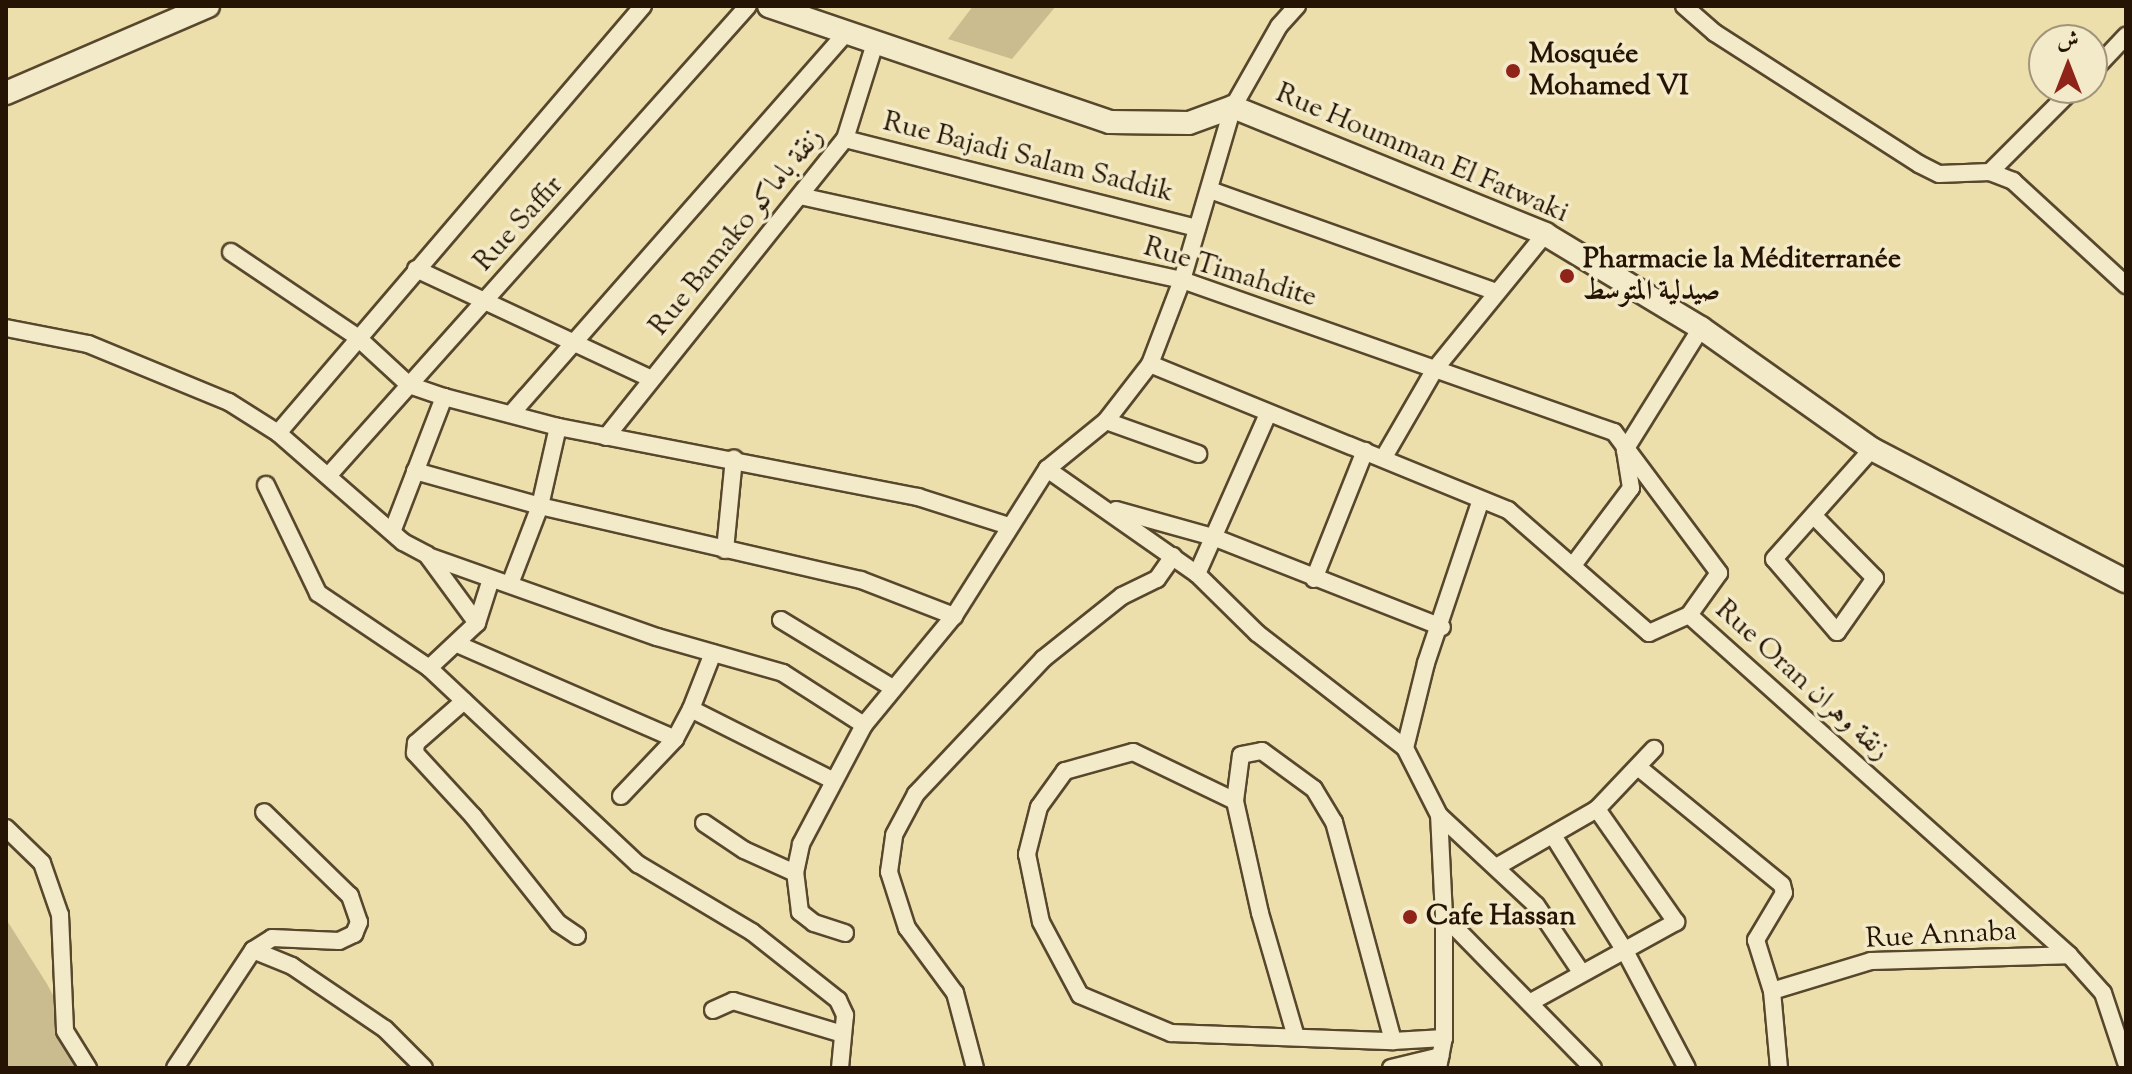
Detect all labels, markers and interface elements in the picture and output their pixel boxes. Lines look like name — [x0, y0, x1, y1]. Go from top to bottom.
north arrow — [2028, 24, 2108, 104]
text: ش — [2057, 26, 2079, 58]
place label: Mosquée Mohamed VI — [1529, 38, 1688, 104]
marker: Mosquée Mohamed VI — [1504, 62, 1522, 80]
street label: Rue Houmman El Fatwaki — [1271, 77, 1573, 231]
street label: Rue Bajadi Salam Saddik — [879, 106, 1177, 210]
street label: Rue Bamako زنقة باماكو — [643, 121, 831, 343]
street label: Rue Saffir — [467, 169, 571, 279]
street label: Rue Timahdite — [1139, 231, 1321, 315]
place label: Pharmacie la Méditerranée صيدلية المتوسط — [1583, 243, 1901, 309]
marker: Pharmacie la Méditerranée صيدلية المتوسط — [1558, 267, 1576, 285]
street label: Rue Oran زنقة وهران — [1708, 594, 1896, 768]
place label: Cafe Hassan — [1426, 900, 1576, 934]
marker: Cafe Hassan — [1401, 908, 1419, 926]
street label: Rue Annaba — [1865, 915, 2017, 957]

